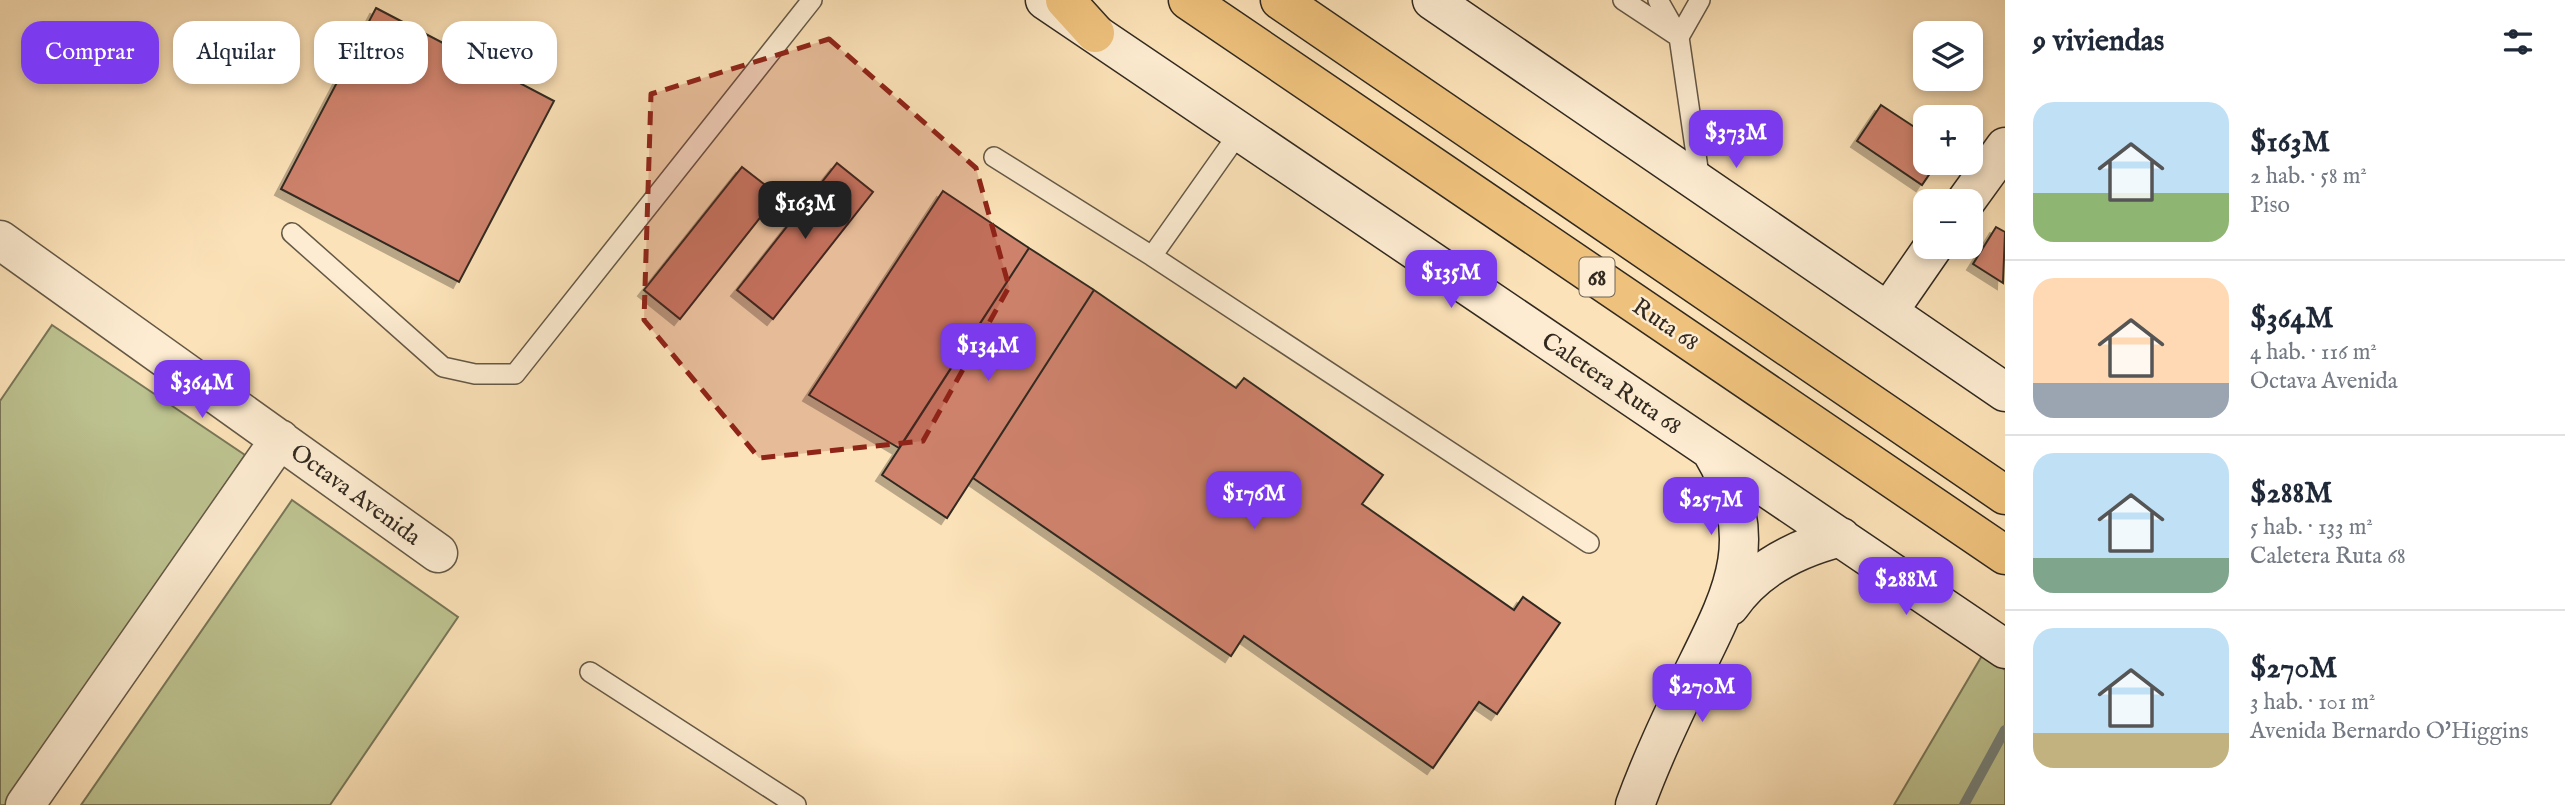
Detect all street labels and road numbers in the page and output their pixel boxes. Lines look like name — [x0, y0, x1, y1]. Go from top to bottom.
road number: 68 — [1580, 258, 1614, 296]
street label: Ruta 68 — [1626, 292, 1704, 359]
street label: Caletera Ruta 68 — [1535, 326, 1687, 443]
street label: Octava Avenida — [284, 437, 427, 553]

